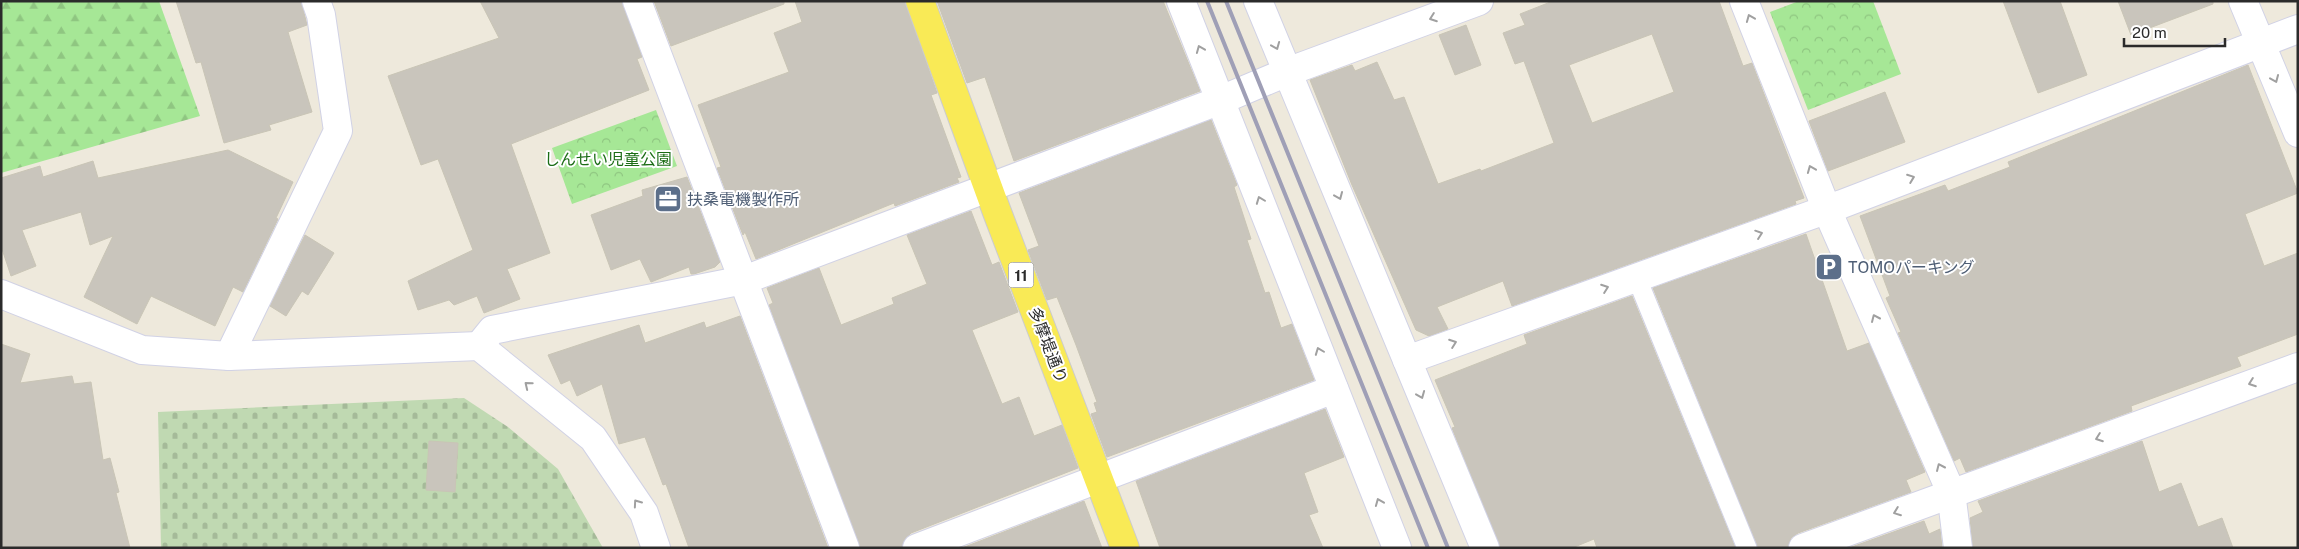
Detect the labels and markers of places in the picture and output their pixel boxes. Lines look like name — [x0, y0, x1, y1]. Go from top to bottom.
office icon: 扶桑電機製作所 — [653, 184, 683, 214]
place label: 扶桑電機製作所 — [687, 190, 799, 209]
parking icon: TOMOパーキング — [1814, 252, 1844, 282]
place label: TOMOパーキング — [1848, 258, 1975, 277]

